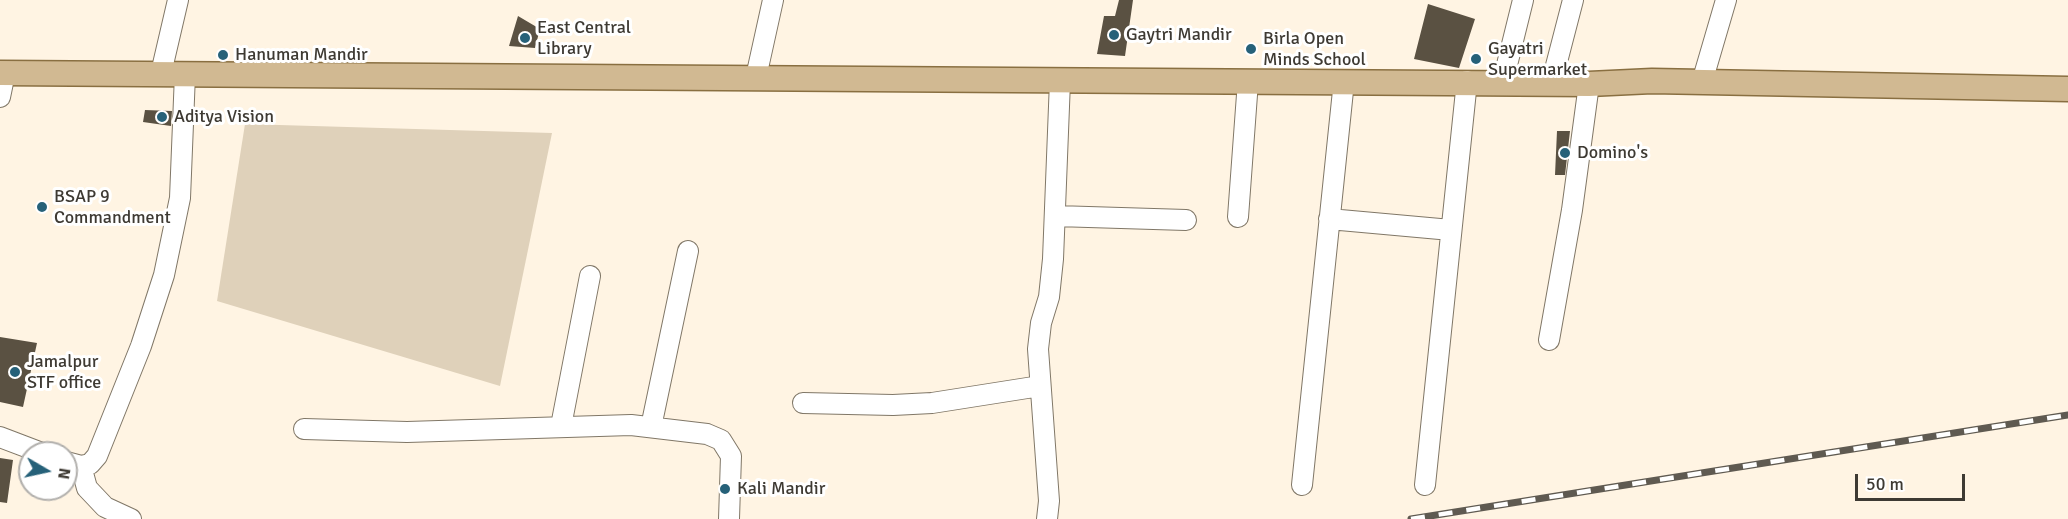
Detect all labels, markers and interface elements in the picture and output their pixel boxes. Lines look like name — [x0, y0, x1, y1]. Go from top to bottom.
place label: East Central Library — [537, 17, 631, 60]
place label: Gaytri Mandir — [1126, 24, 1232, 46]
marker: Gaytri Mandir — [1107, 28, 1121, 42]
place label: Birla Open Minds School — [1263, 28, 1366, 70]
marker: East Central Library — [518, 31, 532, 45]
place label: Gayatri Supermarket — [1488, 38, 1587, 80]
marker: Birla Open Minds School — [1244, 42, 1258, 56]
place label: Hanuman Mandir — [235, 44, 368, 66]
marker: Hanuman Mandir — [216, 48, 230, 62]
marker: Gayatri Supermarket — [1469, 52, 1483, 66]
place label: Aditya Vision — [174, 106, 274, 128]
marker: Aditya Vision — [155, 110, 169, 124]
place label: Domino's — [1577, 142, 1648, 164]
marker: Domino's — [1558, 146, 1572, 160]
place label: BSAP 9 Commandment — [54, 186, 171, 228]
marker: BSAP 9 Commandment — [35, 200, 49, 214]
place label: Jamalpur STF office — [27, 351, 101, 394]
marker: Jamalpur STF office — [8, 365, 22, 379]
north arrow — [18, 441, 78, 501]
scale bar — [1858, 462, 1968, 500]
text: N — [53, 466, 75, 481]
text: 50 m — [1866, 473, 1904, 495]
place label: Kali Mandir — [737, 478, 825, 500]
marker: Kali Mandir — [718, 482, 732, 496]

